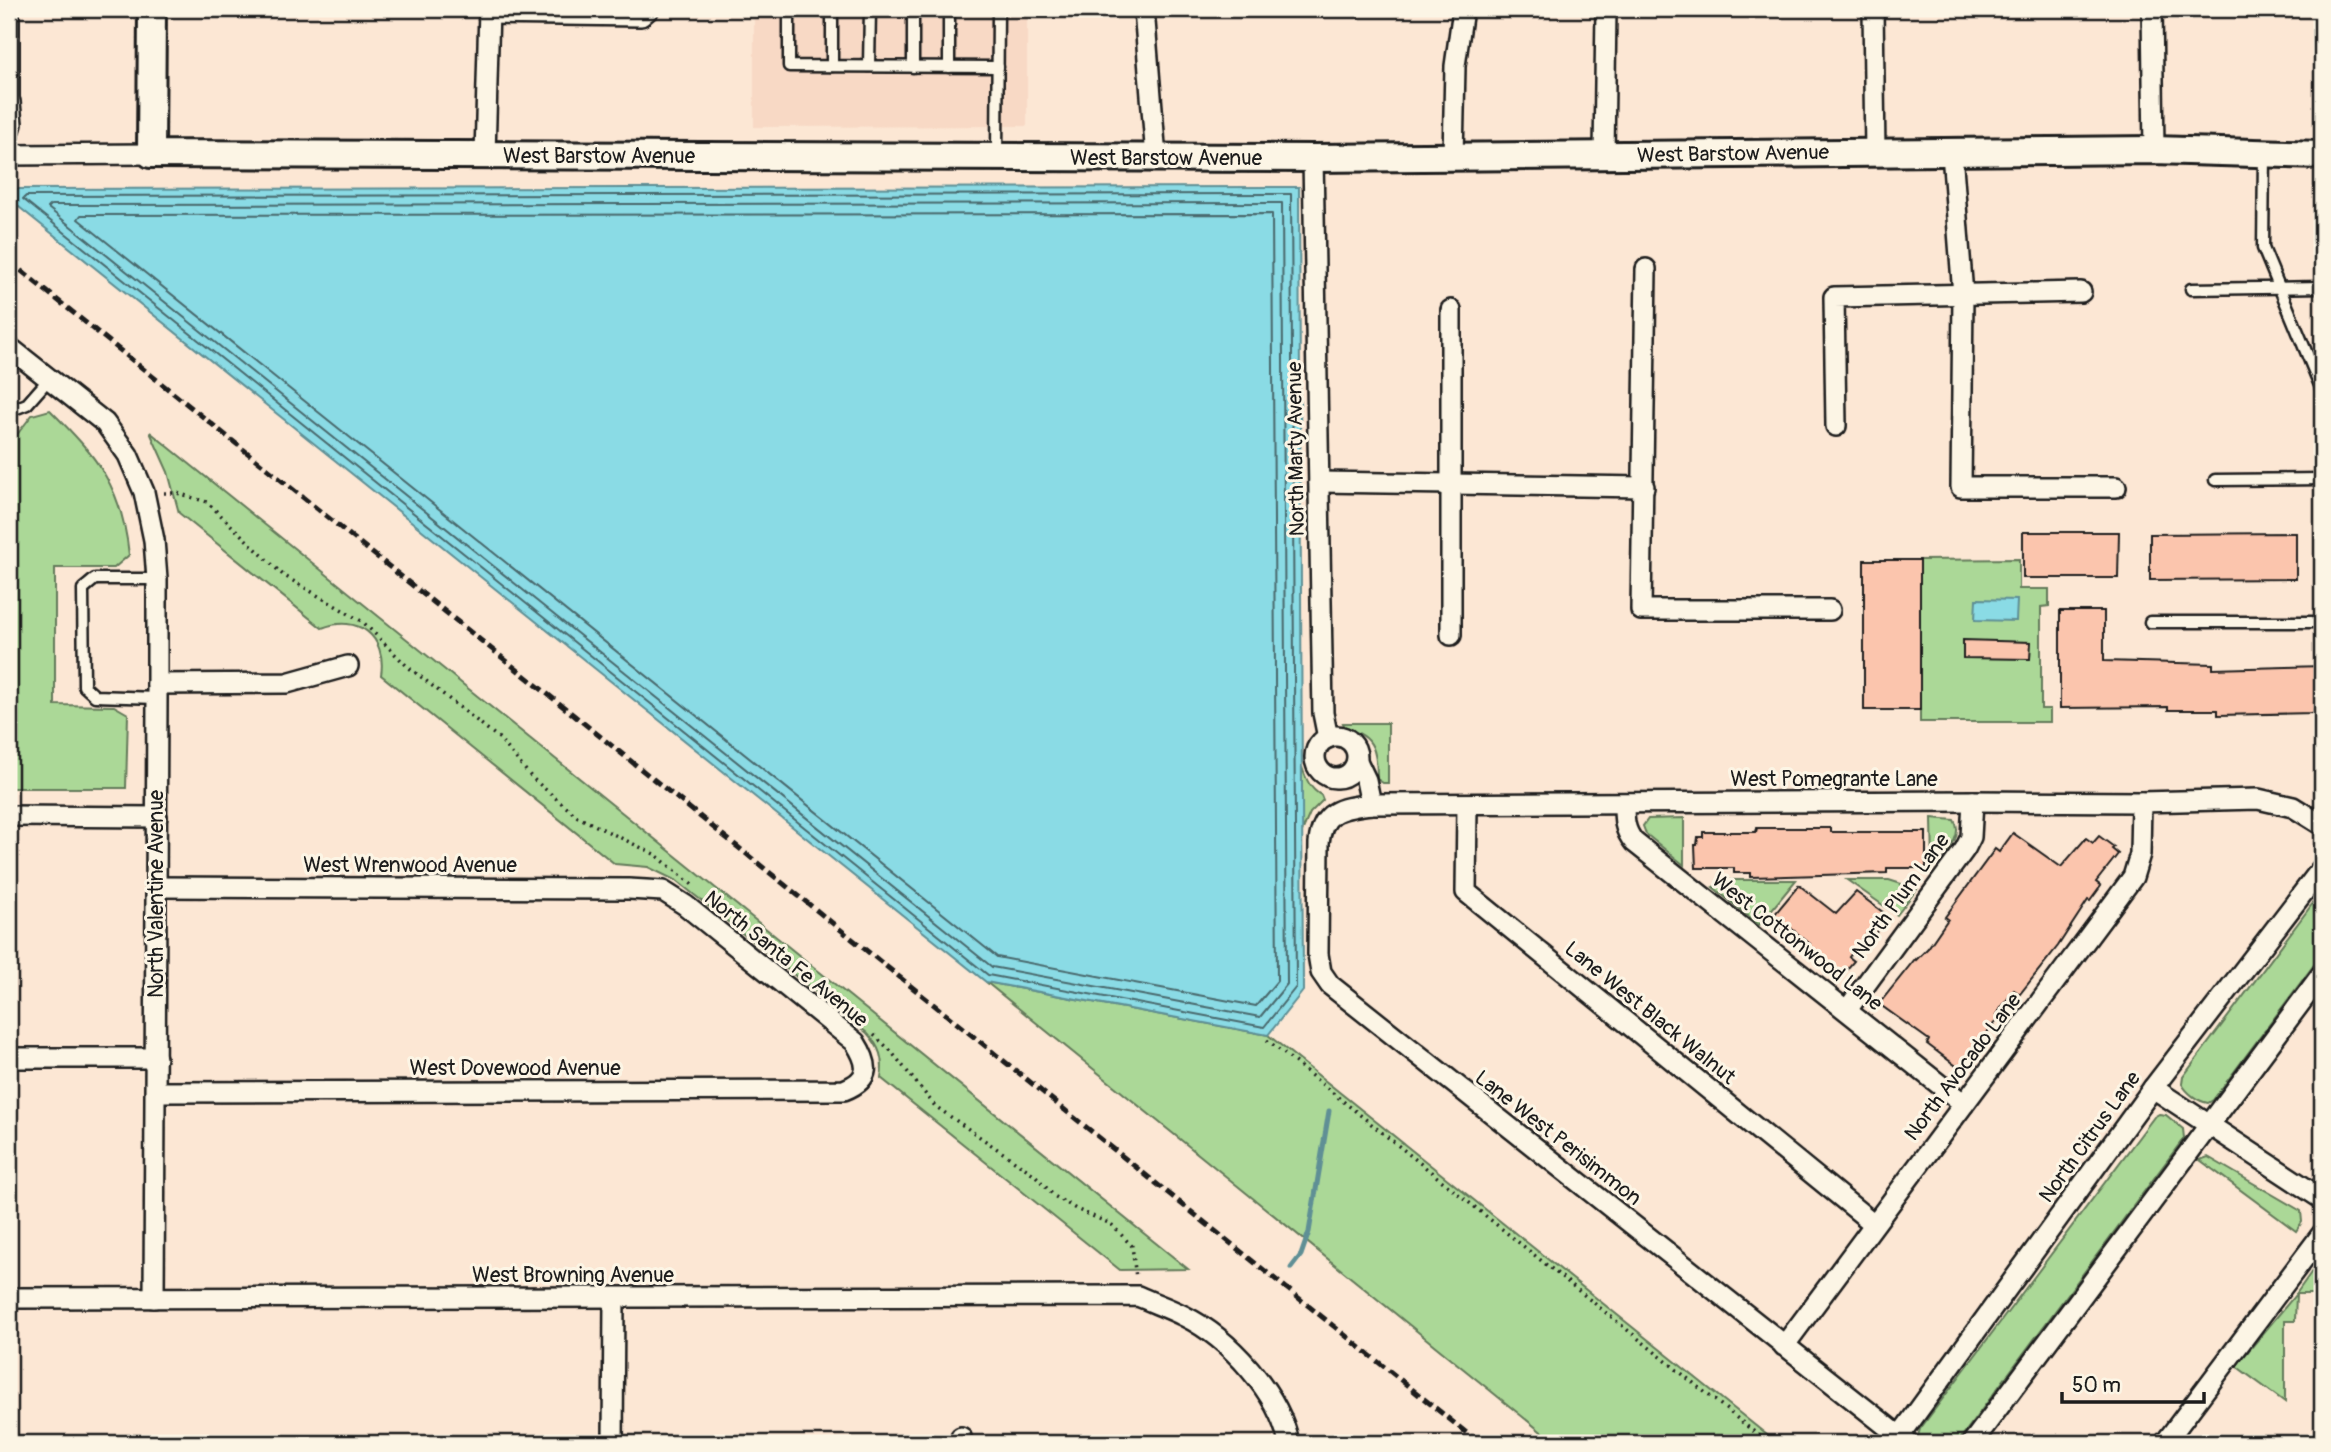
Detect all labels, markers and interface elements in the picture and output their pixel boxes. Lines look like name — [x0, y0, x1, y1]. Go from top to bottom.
street label: West Barstow Avenue — [1637, 139, 1830, 169]
street label: West Barstow Avenue — [503, 143, 696, 170]
street label: West Barstow Avenue — [1070, 145, 1263, 172]
street label: North Marty Avenue — [1281, 361, 1311, 537]
street label: West Pomegrante Lane — [1730, 766, 1938, 793]
street label: North Valentine Avenue — [143, 789, 170, 998]
street label: North Plum Lane — [1846, 827, 1956, 964]
street label: West Wrenwood Avenue — [303, 852, 517, 879]
street label: West Cottonwood Lane — [1706, 867, 1888, 1018]
street label: North Santa Fe Avenue — [699, 885, 874, 1034]
street label: Lane West Black Walnut — [1559, 936, 1742, 1091]
street label: North Avocado Lane — [1899, 987, 2028, 1146]
street label: West Dovewood Avenue — [409, 1055, 621, 1082]
street label: Lane West Perisimmon — [1469, 1064, 1647, 1212]
street label: North Citrus Lane — [2033, 1065, 2147, 1208]
street label: West Browning Avenue — [472, 1262, 675, 1289]
scale bar — [2062, 1361, 2203, 1405]
text: 50 m — [2072, 1372, 2121, 1399]

